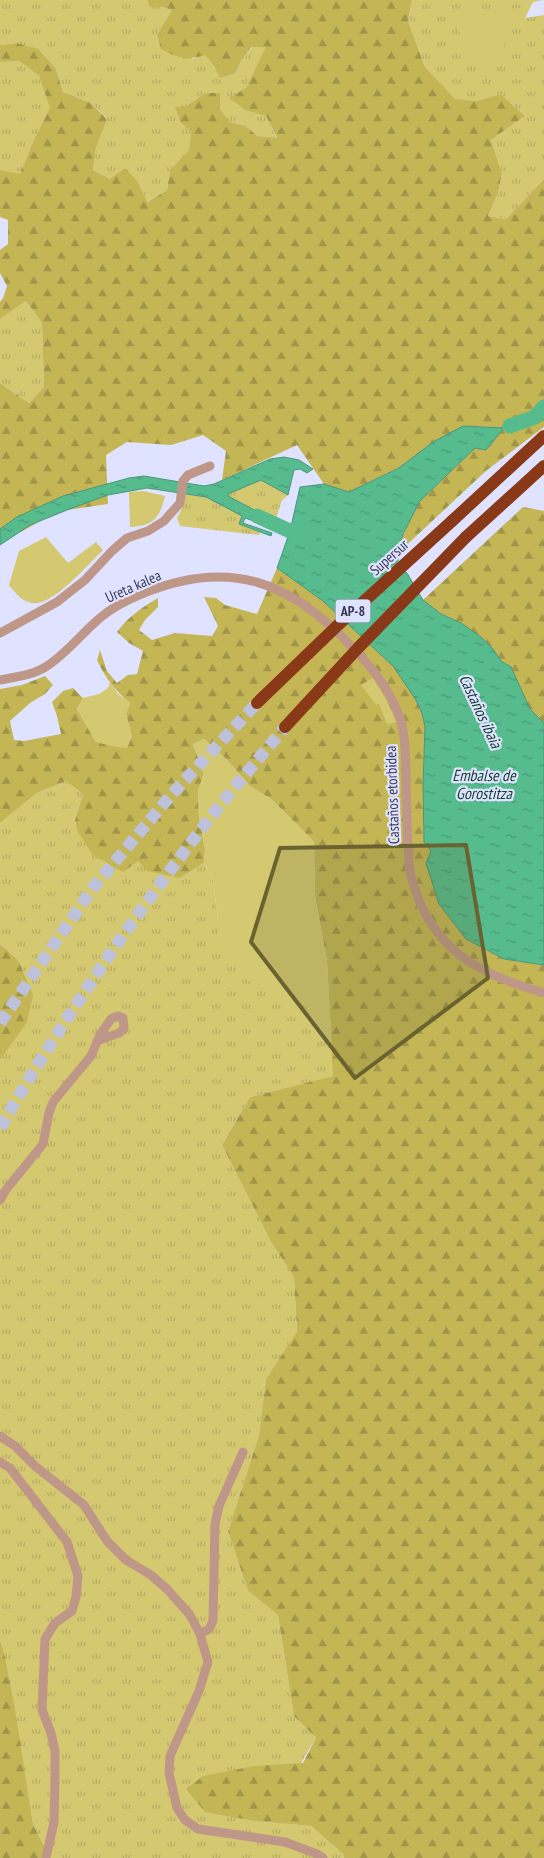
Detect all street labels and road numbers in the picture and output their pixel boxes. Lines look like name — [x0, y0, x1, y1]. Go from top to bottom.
street label: Supersur — [366, 534, 413, 579]
street label: Ureta kalea — [102, 565, 164, 607]
road number: AP-8 — [336, 600, 370, 622]
street label: Castaños etorbidea — [381, 745, 403, 845]

